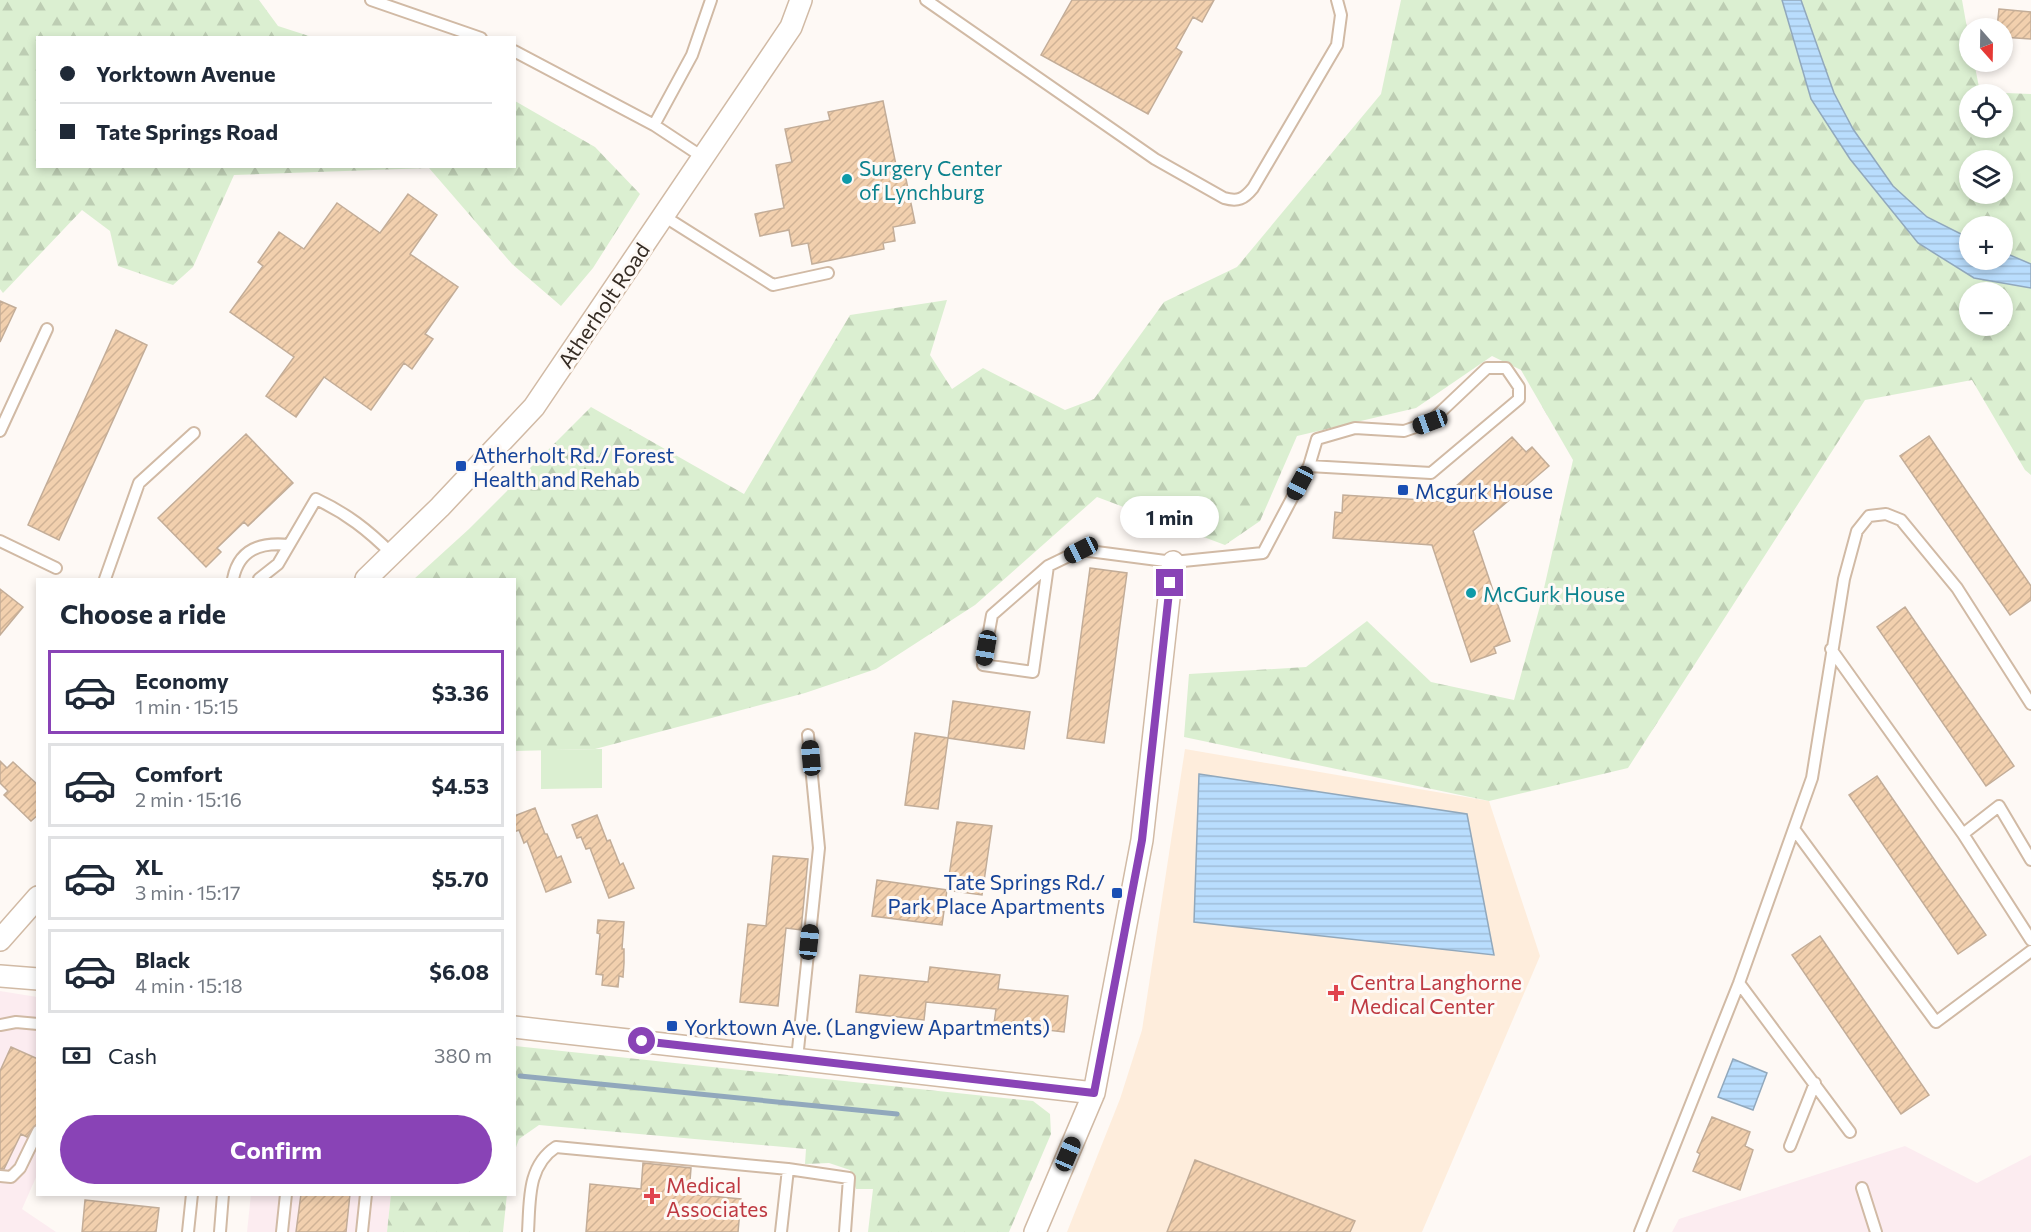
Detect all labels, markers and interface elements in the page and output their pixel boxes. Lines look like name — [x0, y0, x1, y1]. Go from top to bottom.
north arrow — [1959, 18, 2013, 72]
map controls — [1959, 18, 2013, 336]
text: Yorktown Avenue — [96, 60, 275, 87]
button: locate — [1959, 84, 2013, 138]
text: Tate Springs Road — [96, 118, 278, 145]
button: layers — [1959, 150, 2013, 204]
place label: Surgery Center of Lynchburg — [859, 155, 1002, 204]
marker: Surgery Center of Lynchburg — [840, 172, 854, 186]
button: + — [1959, 216, 2013, 270]
street label: Atherholt Road — [552, 238, 654, 372]
button: − — [1959, 282, 2013, 336]
car — [1410, 407, 1450, 437]
place label: Atherholt Rd./ Forest Health and Rehab — [473, 442, 674, 491]
marker: Atherholt Rd./ Forest Health and Rehab — [454, 459, 468, 473]
car — [1284, 463, 1316, 503]
place label: Mcgurk House — [1415, 478, 1553, 503]
marker: Mcgurk House — [1396, 483, 1410, 497]
callout: 1 min — [1120, 496, 1220, 538]
text: 1 min — [1146, 505, 1193, 529]
car — [1061, 534, 1101, 566]
route end — [1156, 569, 1183, 596]
place label: McGurk House — [1483, 581, 1625, 606]
marker: McGurk House — [1464, 586, 1478, 600]
text: Choose a ride — [60, 597, 226, 630]
car — [974, 629, 998, 667]
icon: car — [63, 665, 117, 719]
text: Economy — [135, 667, 229, 694]
text: $3.36 — [432, 679, 489, 706]
text: 1 min · 15:15 — [135, 694, 239, 718]
car — [800, 739, 822, 777]
icon: car — [63, 758, 117, 812]
text: Comfort — [135, 760, 223, 787]
text: $4.53 — [431, 772, 489, 799]
text: 2 min · 15:16 — [135, 787, 242, 811]
icon: car — [63, 851, 117, 905]
text: XL — [135, 853, 163, 880]
text: $5.70 — [432, 865, 489, 892]
place label: Tate Springs Rd./ Park Place Apartments — [888, 869, 1105, 918]
text: 3 min · 15:17 — [135, 880, 241, 904]
marker: Tate Springs Rd./ Park Place Apartments — [1110, 886, 1124, 900]
car — [798, 923, 820, 961]
icon: car — [63, 944, 117, 998]
text: Black — [135, 946, 190, 973]
text: $6.08 — [429, 958, 489, 985]
place label: Centra Langhorne Medical Center — [1350, 969, 1522, 1018]
text: 4 min · 15:18 — [135, 973, 243, 997]
marker: Centra Langhorne Medical Center — [1327, 984, 1345, 1002]
place label: Yorktown Ave. (Langview Apartments) — [684, 1014, 1050, 1039]
marker: Yorktown Ave. (Langview Apartments) — [665, 1019, 679, 1033]
route start — [628, 1027, 655, 1054]
icon: cash — [60, 1039, 93, 1072]
text: Cash — [108, 1042, 157, 1069]
text: 380 m — [434, 1043, 492, 1067]
button: Confirm — [60, 1115, 492, 1184]
car — [1053, 1134, 1083, 1174]
place label: Medical Associates — [666, 1172, 768, 1221]
marker: Medical Associates — [643, 1187, 661, 1205]

